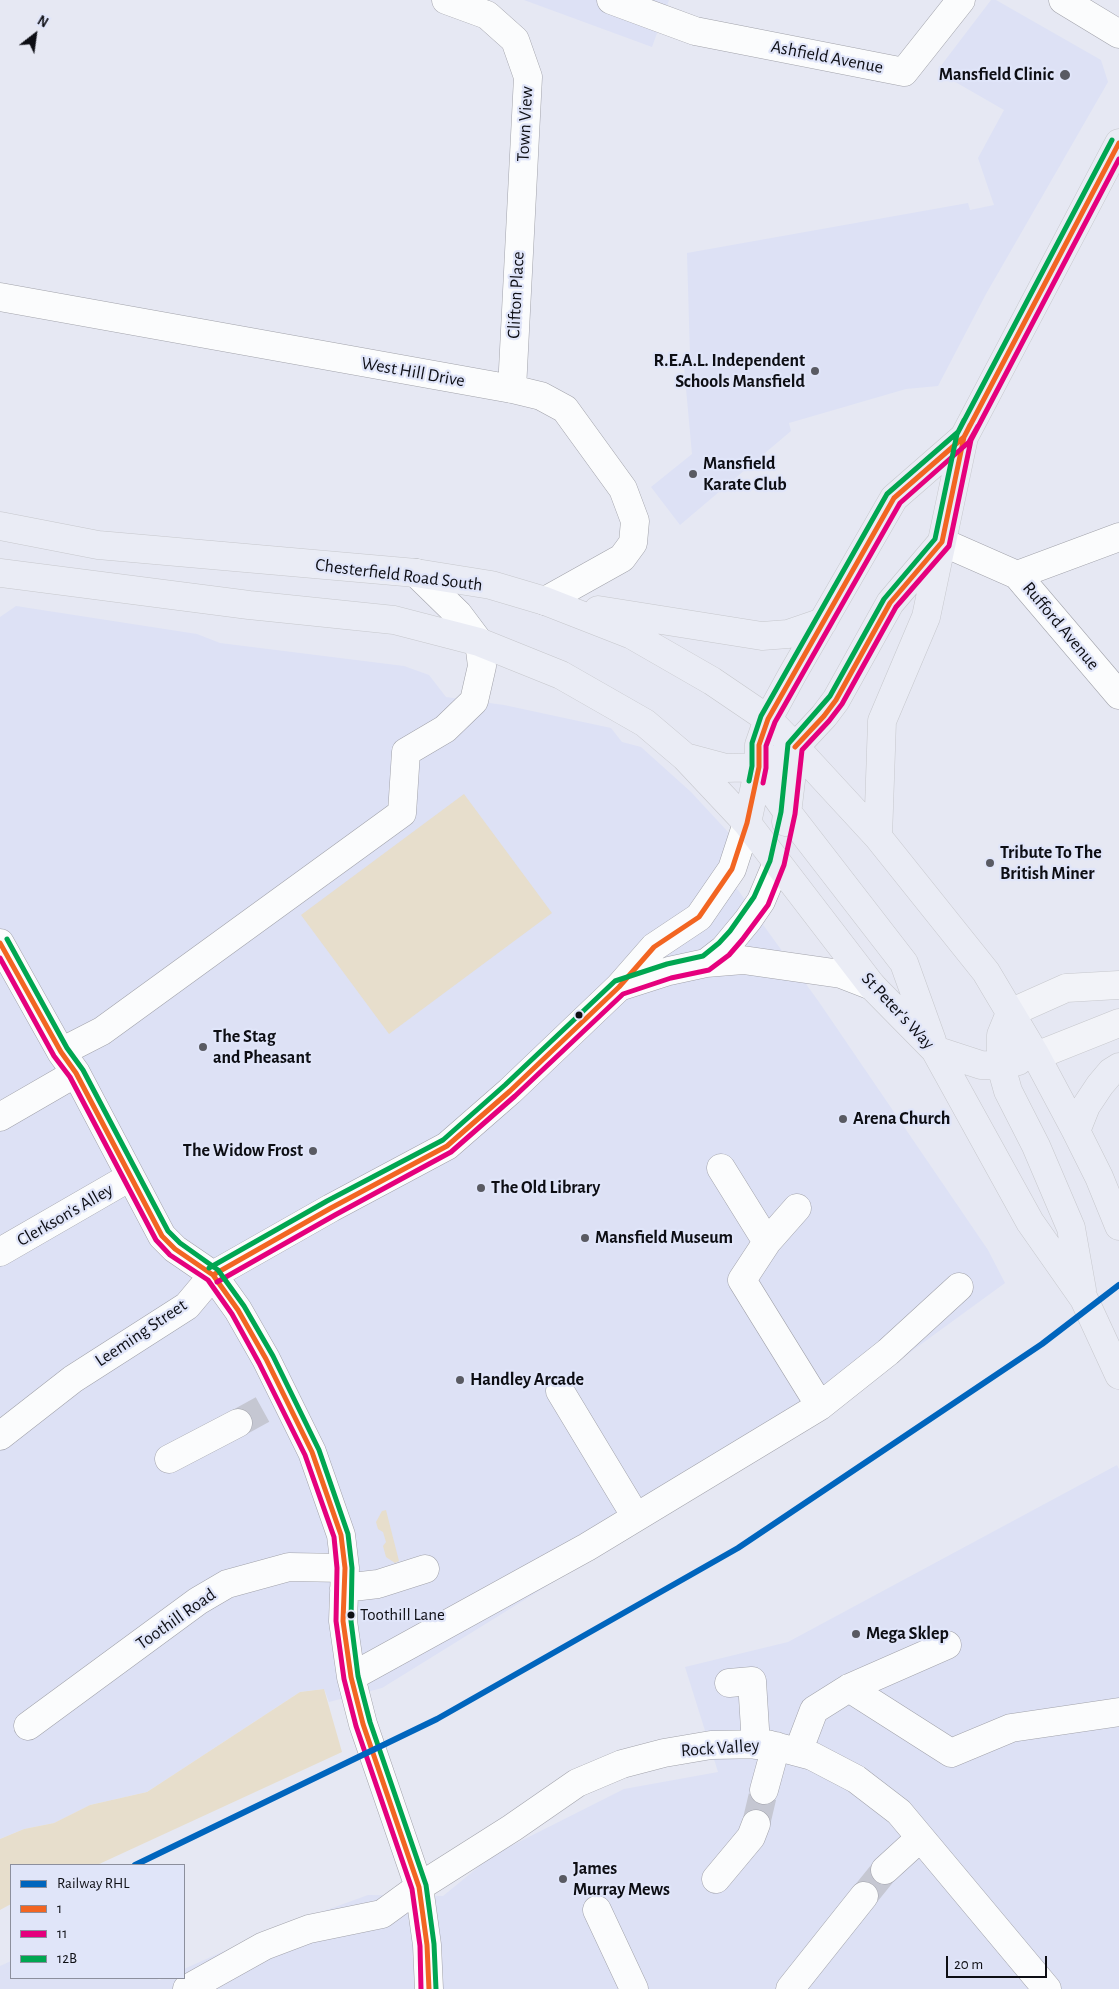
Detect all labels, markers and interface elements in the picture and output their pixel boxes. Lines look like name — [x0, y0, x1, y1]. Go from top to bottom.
north arrow — [10, 10, 60, 60]
text: N — [35, 14, 50, 31]
street label: Ashfield Avenue — [769, 36, 885, 78]
place label: Mansfield Clinic — [939, 64, 1054, 86]
marker: Mansfield Clinic — [1058, 68, 1072, 82]
street label: Town View — [512, 86, 538, 162]
street label: Clifton Place — [503, 251, 529, 339]
place label: R.E.A.L. Independent Schools Mansfield — [654, 350, 805, 392]
street label: West Hill Drive — [359, 352, 467, 392]
marker: R.E.A.L. Independent Schools Mansfield — [809, 365, 821, 377]
place label: Mansfield Karate Club — [703, 453, 787, 496]
marker: Mansfield Karate Club — [687, 468, 699, 480]
street label: Chesterfield Road South — [314, 554, 484, 596]
street label: Rufford Avenue — [1018, 578, 1104, 674]
place label: Tribute To The British Miner — [1000, 842, 1102, 884]
marker: Tribute To The British Miner — [984, 857, 996, 869]
street label: St Peter's Way — [857, 968, 939, 1054]
unlabelled marker — [574, 1010, 584, 1020]
place label: The Stag and Pheasant — [213, 1026, 311, 1068]
marker: The Stag and Pheasant — [197, 1041, 209, 1053]
place label: Arena Church — [853, 1108, 950, 1130]
marker: Arena Church — [837, 1113, 849, 1125]
place label: The Widow Frost — [183, 1140, 303, 1162]
marker: The Widow Frost — [307, 1145, 319, 1157]
place label: The Old Library — [491, 1177, 600, 1199]
street label: Clerkson's Alley — [13, 1179, 117, 1251]
marker: The Old Library — [475, 1182, 487, 1194]
place label: Mansfield Museum — [595, 1227, 733, 1249]
marker: Mansfield Museum — [579, 1232, 591, 1244]
street label: Leeming Street — [91, 1294, 191, 1372]
place label: Handley Arcade — [470, 1369, 584, 1391]
marker: Handley Arcade — [454, 1374, 466, 1386]
street label: Toothill Road — [132, 1584, 220, 1654]
place label: Toothill Lane — [360, 1605, 445, 1625]
marker: Toothill Lane — [346, 1610, 356, 1620]
place label: Mega Sklep — [866, 1623, 949, 1645]
marker: Mega Sklep — [850, 1628, 862, 1640]
street label: Rock Valley — [680, 1734, 760, 1762]
place label: James Murray Mews — [573, 1858, 670, 1900]
legend — [10, 1864, 185, 1979]
marker: James Murray Mews — [557, 1873, 569, 1885]
text: Railway RHL — [57, 1876, 130, 1891]
text: 1 — [57, 1901, 62, 1916]
text: 11 — [57, 1926, 67, 1941]
scale bar — [949, 1946, 1050, 1978]
text: 12B — [57, 1951, 77, 1966]
text: 20 m — [954, 1957, 983, 1972]

